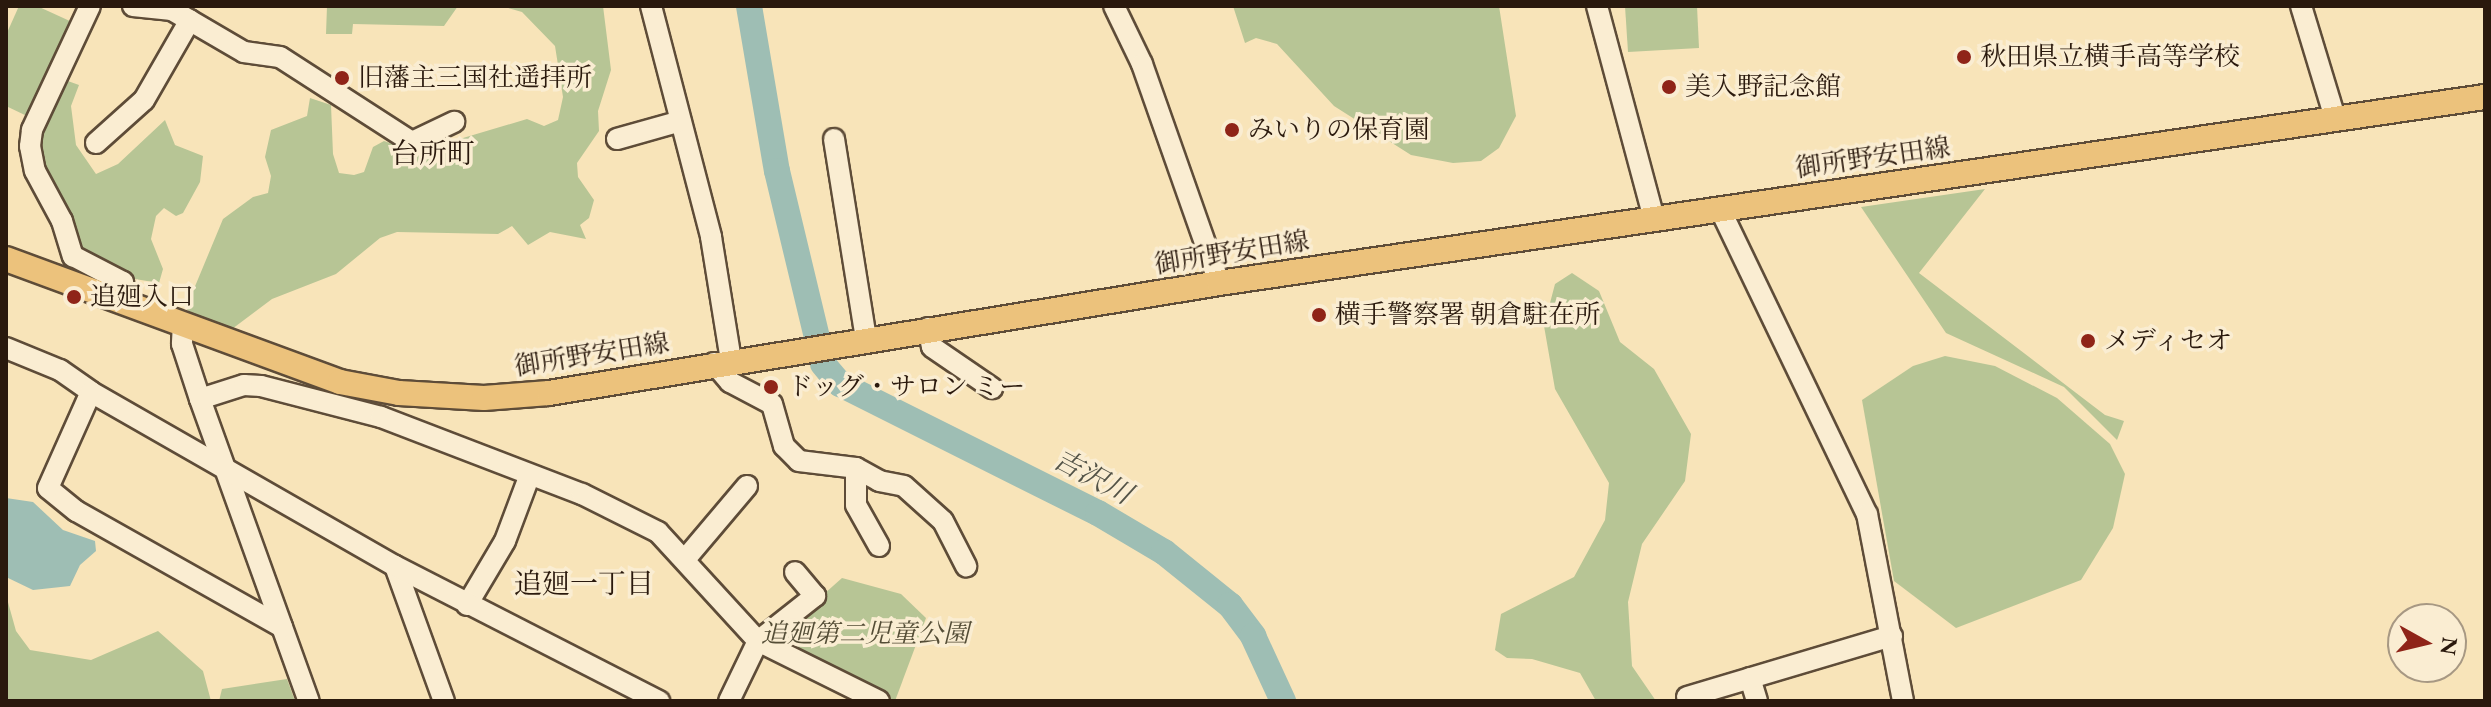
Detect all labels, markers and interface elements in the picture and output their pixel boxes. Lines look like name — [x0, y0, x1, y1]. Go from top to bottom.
place label: 秋田県立横手高等学校 — [1980, 41, 2240, 73]
marker: 秋田県立横手高等学校 — [1955, 48, 1973, 66]
place label: 旧藩主三国社遥拝所 — [358, 62, 592, 94]
marker: 旧藩主三国社遥拝所 — [333, 69, 351, 87]
place label: 美入野記念館 — [1685, 71, 1841, 103]
marker: 美入野記念館 — [1660, 78, 1678, 96]
place label: みいりの保育園 — [1248, 114, 1430, 146]
marker: みいりの保育園 — [1223, 121, 1241, 139]
street label: 御所野安田線 — [1794, 132, 1952, 184]
district label: 台所町 — [391, 136, 475, 170]
street label: 御所野安田線 — [1153, 225, 1311, 281]
place label: 追廻入口 — [90, 281, 194, 313]
marker: 追廻入口 — [65, 288, 83, 306]
place label: 横手警察署 朝倉駐在所 — [1335, 299, 1600, 331]
marker: 横手警察署 朝倉駐在所 — [1310, 306, 1328, 324]
place label: メディセオ — [2104, 325, 2234, 357]
street label: 御所野安田線 — [513, 327, 671, 383]
marker: メディセオ — [2079, 332, 2097, 350]
place label: ドッグ・サロン ミー — [787, 371, 1026, 403]
marker: ドッグ・サロン ミー — [762, 378, 780, 396]
water label: 吉沢川 — [1048, 441, 1138, 511]
district label: 追廻一丁目 — [514, 566, 654, 600]
north arrow — [2387, 603, 2467, 683]
park label: 追廻第二児童公園 — [761, 618, 969, 650]
text: N — [2434, 635, 2465, 657]

